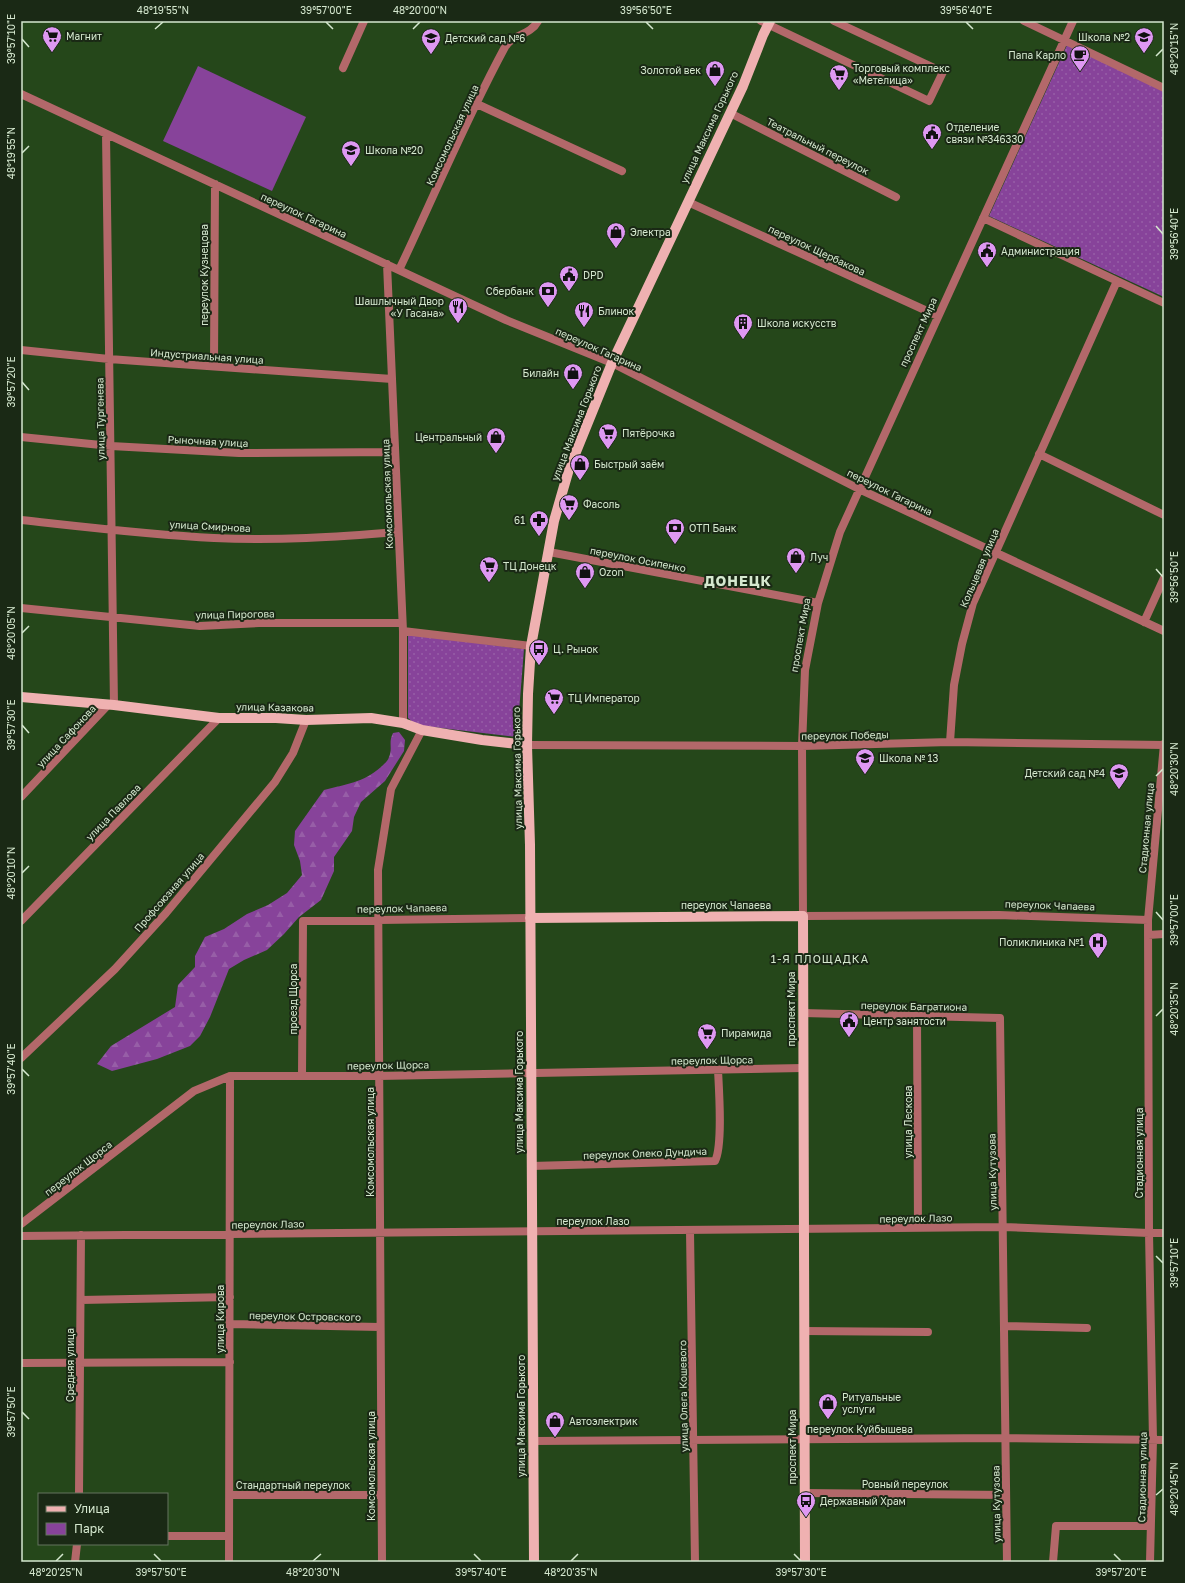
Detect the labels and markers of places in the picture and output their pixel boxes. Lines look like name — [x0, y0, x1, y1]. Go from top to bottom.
supermarket icon: Магнит — [41, 25, 63, 53]
school or university icon: Школа №2 — [1133, 26, 1155, 54]
school or university icon: Детский сад №6 — [420, 27, 442, 55]
place label: Магнит — [66, 30, 102, 42]
place label: Школа №2 — [1078, 31, 1130, 43]
place label: Детский сад №6 — [445, 32, 525, 44]
cafe icon: Папа Карло — [1069, 44, 1091, 72]
place label: Папа Карло — [1008, 49, 1066, 61]
shop icon: Золотой век — [704, 59, 726, 87]
place label: Торговый комплекс «Метелица» — [853, 62, 950, 86]
supermarket icon: Торговый комплекс «Метелица» — [828, 63, 850, 91]
place label: Золотой век — [640, 64, 701, 76]
place label: Отделение связи №346330 — [946, 121, 1024, 145]
public building icon: Отделение связи №346330 — [921, 122, 943, 150]
school or university icon: Школа №20 — [340, 139, 362, 167]
place label: Школа №20 — [365, 144, 423, 156]
shop icon: Электра — [605, 221, 627, 249]
place label: Электра — [630, 226, 671, 238]
public building icon: Администрация — [976, 240, 998, 268]
place label: Администрация — [1001, 245, 1080, 257]
public building icon: DPD — [558, 264, 580, 292]
place label: DPD — [583, 269, 604, 281]
bank icon: Сбербанк — [537, 280, 559, 308]
place label: Сбербанк — [486, 285, 534, 297]
place label: Шашлычный Двор «У Гасана» — [355, 295, 444, 319]
restaurant icon: Шашлычный Двор «У Гасана» — [447, 296, 469, 324]
restaurant icon: Блинок — [573, 300, 595, 328]
place label: Блинок — [598, 305, 635, 317]
building icon: Школа искусств — [732, 312, 754, 340]
place label: Школа искусств — [757, 317, 837, 329]
shop icon: Билайн — [562, 362, 584, 390]
place label: Билайн — [523, 367, 559, 379]
supermarket icon: Пятёрочка — [597, 422, 619, 450]
shop icon: Центральный — [485, 426, 507, 454]
place label: Пятёрочка — [622, 427, 675, 439]
place label: Центральный — [415, 431, 482, 443]
shop icon: Быстрый заём — [569, 453, 591, 481]
place label: Быстрый заём — [594, 458, 664, 470]
supermarket icon: Фасоль — [558, 493, 580, 521]
place label: Фасоль — [583, 498, 620, 510]
pharmacy icon: 61 — [528, 509, 550, 537]
place label: 61 — [514, 514, 525, 526]
bank icon: ОТП Банк — [664, 517, 686, 545]
place label: ОТП Банк — [689, 522, 737, 534]
shop icon: Луч — [785, 546, 807, 574]
place label: Луч — [810, 551, 828, 563]
supermarket icon: ТЦ Донецк — [478, 555, 500, 583]
place label: ТЦ Донецк — [503, 560, 557, 572]
shop icon: Ozon — [574, 561, 596, 589]
place label: Ozon — [599, 566, 624, 578]
bus stop icon: Ц. Рынок — [528, 638, 550, 666]
place label: Ц. Рынок — [553, 643, 598, 655]
supermarket icon: ТЦ Император — [543, 687, 565, 715]
place label: ТЦ Император — [568, 692, 640, 704]
school or university icon: Школа № 13 — [854, 747, 876, 775]
place label: Школа № 13 — [879, 752, 938, 764]
school or university icon: Детский сад №4 — [1108, 762, 1130, 790]
place label: Детский сад №4 — [1025, 767, 1105, 779]
hospital icon: Поликлиника №1 — [1087, 931, 1109, 959]
place label: Поликлиника №1 — [999, 936, 1084, 948]
public building icon: Центр занятости — [838, 1010, 860, 1038]
place label: Центр занятости — [863, 1015, 946, 1027]
supermarket icon: Пирамида — [696, 1022, 718, 1050]
place label: Пирамида — [721, 1027, 772, 1039]
place label: Ритуальные услуги — [842, 1391, 901, 1415]
shop icon: Ритуальные услуги — [817, 1392, 839, 1420]
shop icon: Автоэлектрик — [544, 1410, 566, 1438]
place label: Автоэлектрик — [569, 1415, 638, 1427]
bus stop icon: Державный Храм — [795, 1490, 817, 1518]
place label: Державный Храм — [820, 1495, 906, 1507]

